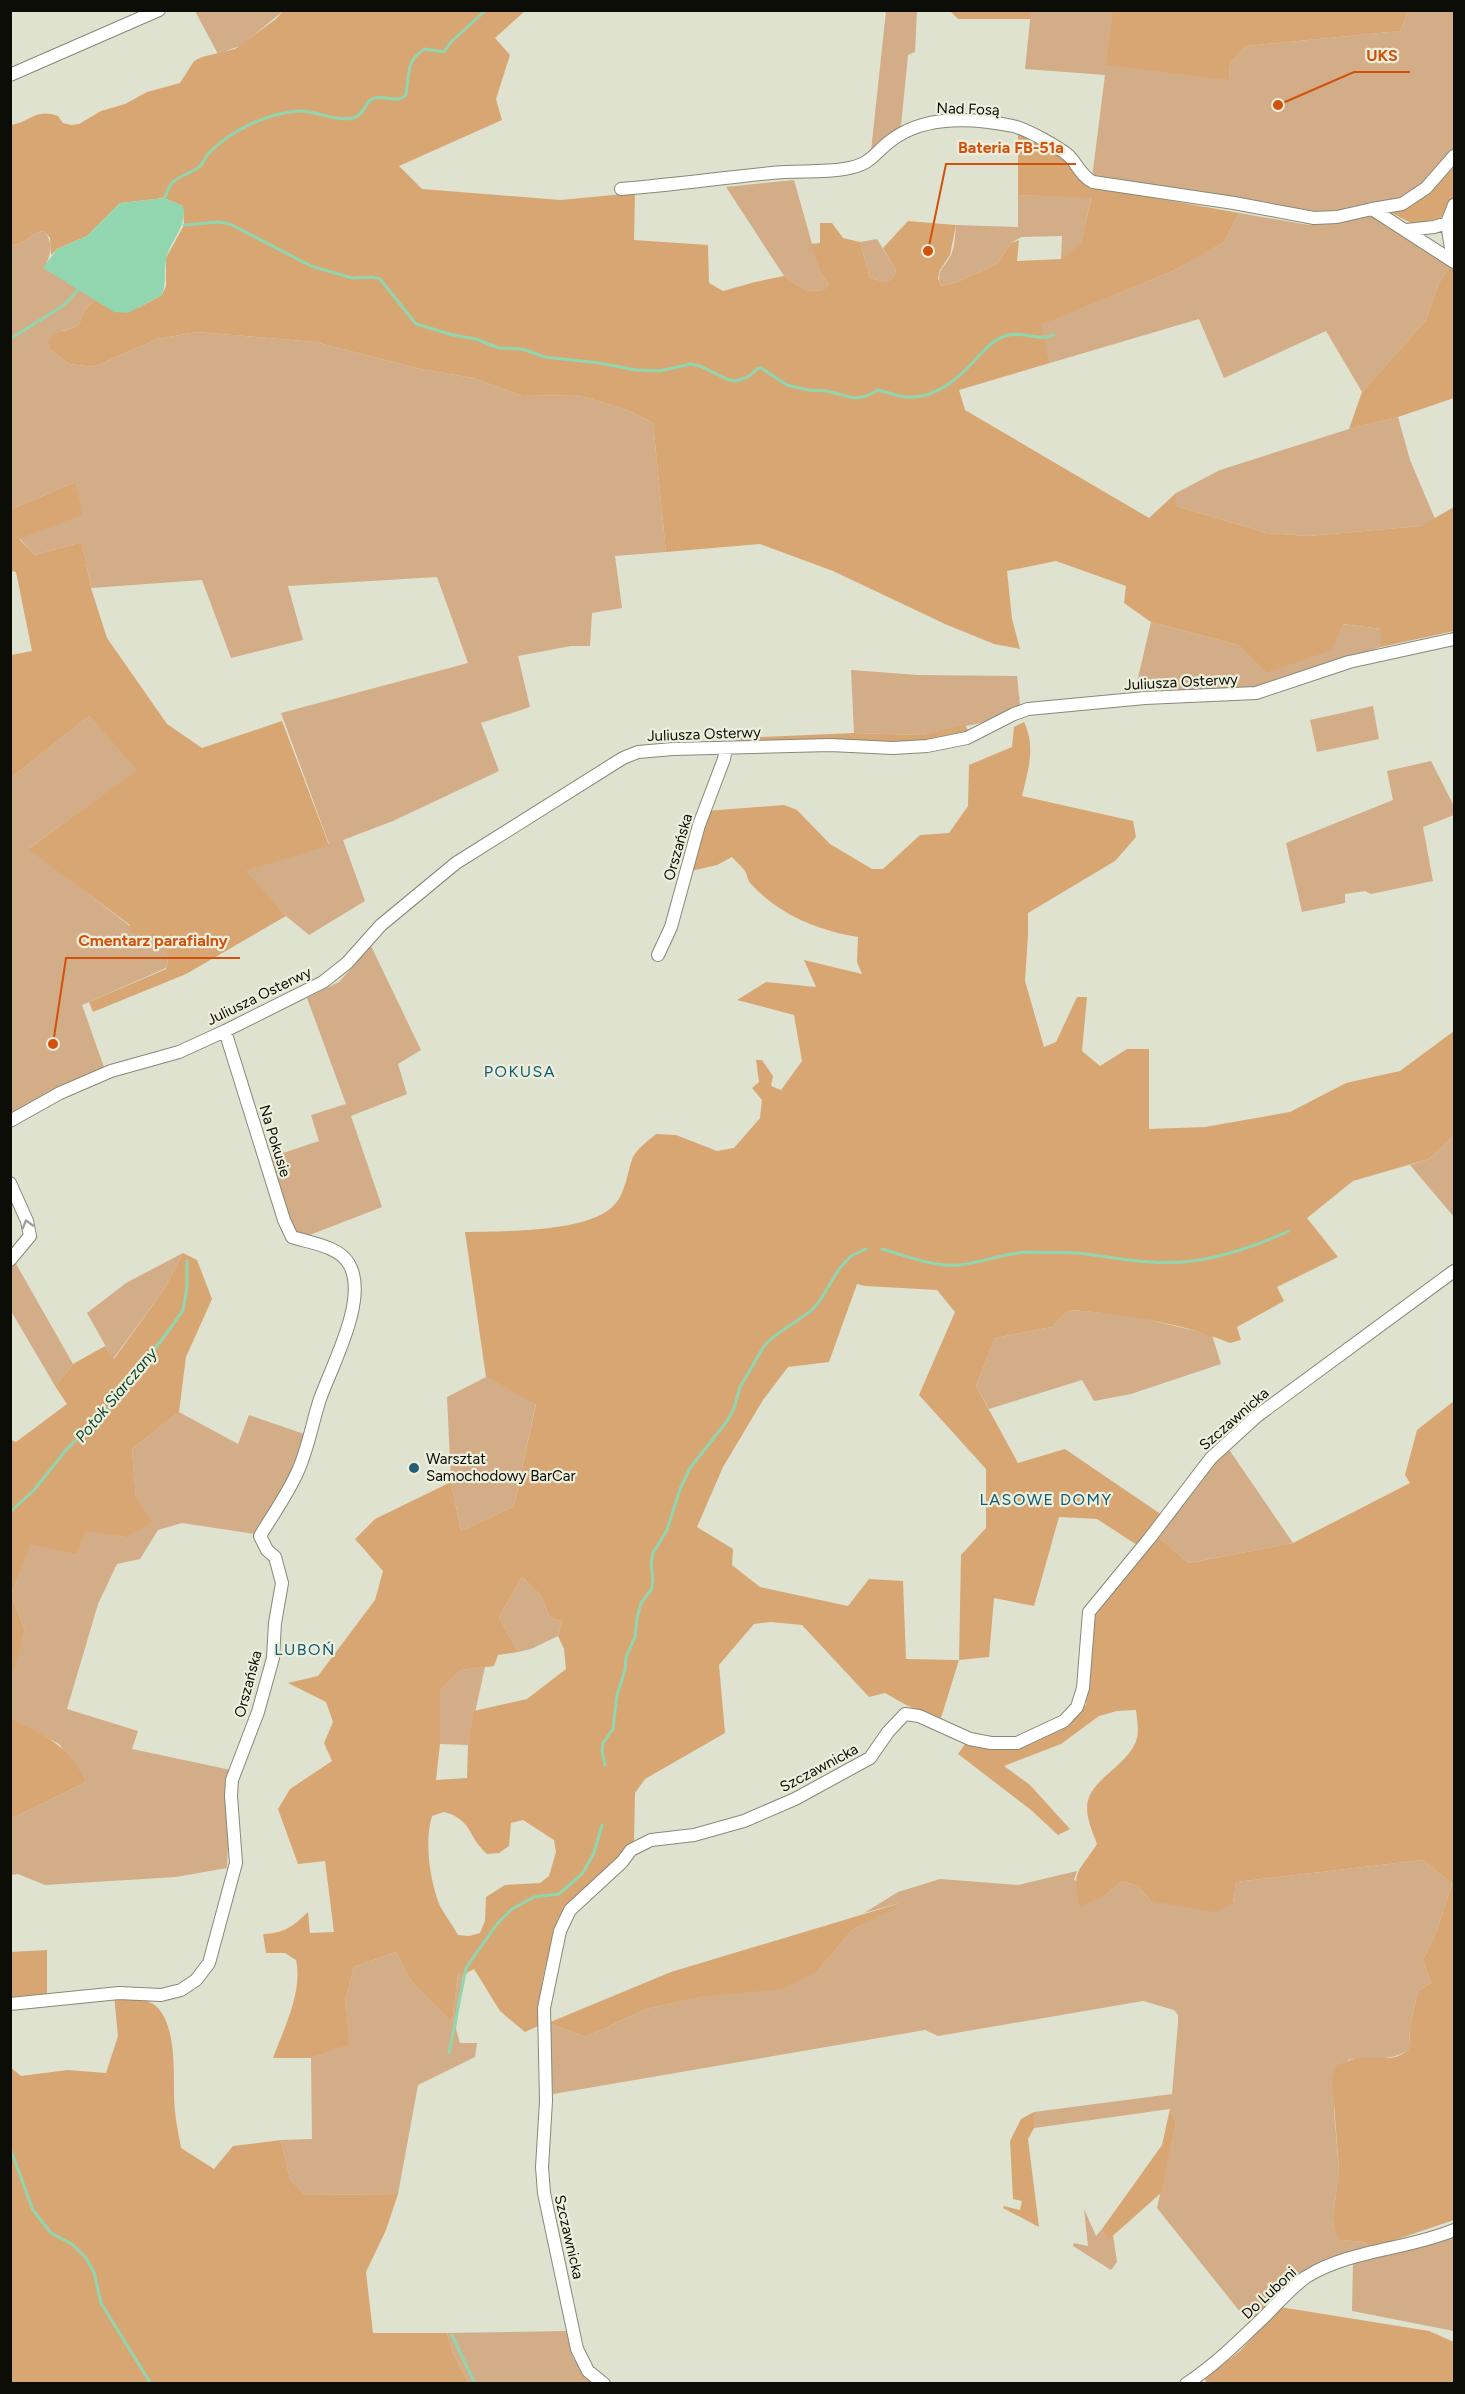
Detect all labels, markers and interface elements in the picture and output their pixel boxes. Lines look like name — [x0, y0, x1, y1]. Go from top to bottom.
callout: UKS — [1354, 38, 1410, 72]
text: UKS — [1366, 46, 1398, 65]
street label: Nad Fosą — [936, 99, 1000, 119]
callout: Bateria FB-51a — [946, 130, 1076, 164]
text: Bateria FB-51a — [958, 138, 1064, 157]
street label: Juliusza Osterwy — [1124, 670, 1239, 694]
street label: Juliusza Osterwy — [647, 723, 761, 745]
street label: Orszańska — [660, 811, 696, 883]
callout: Cmentarz parafialny — [66, 924, 240, 958]
text: Cmentarz parafialny — [78, 931, 229, 950]
street label: Juliusza Osterwy — [204, 963, 314, 1029]
district label: POKUSA — [484, 1062, 556, 1081]
street label: Na Pokusie — [256, 1103, 294, 1179]
one-way arrow — [22, 1219, 34, 1230]
water label: Potok Siarczany — [71, 1344, 161, 1446]
street label: Szczawnicka — [1196, 1384, 1272, 1454]
place label: Warsztat Samochodowy BarCar — [426, 1450, 576, 1485]
marker: Warsztat Samochodowy BarCar — [407, 1461, 421, 1475]
district label: LASOWE DOMY — [979, 1490, 1113, 1509]
district label: LUBOŃ — [274, 1640, 336, 1659]
street label: Orszańska — [230, 1648, 266, 1720]
street label: Szczawnicka — [777, 1740, 861, 1796]
street label: Szczawnicka — [551, 2193, 587, 2281]
street label: Do Luboni — [1238, 2263, 1300, 2323]

